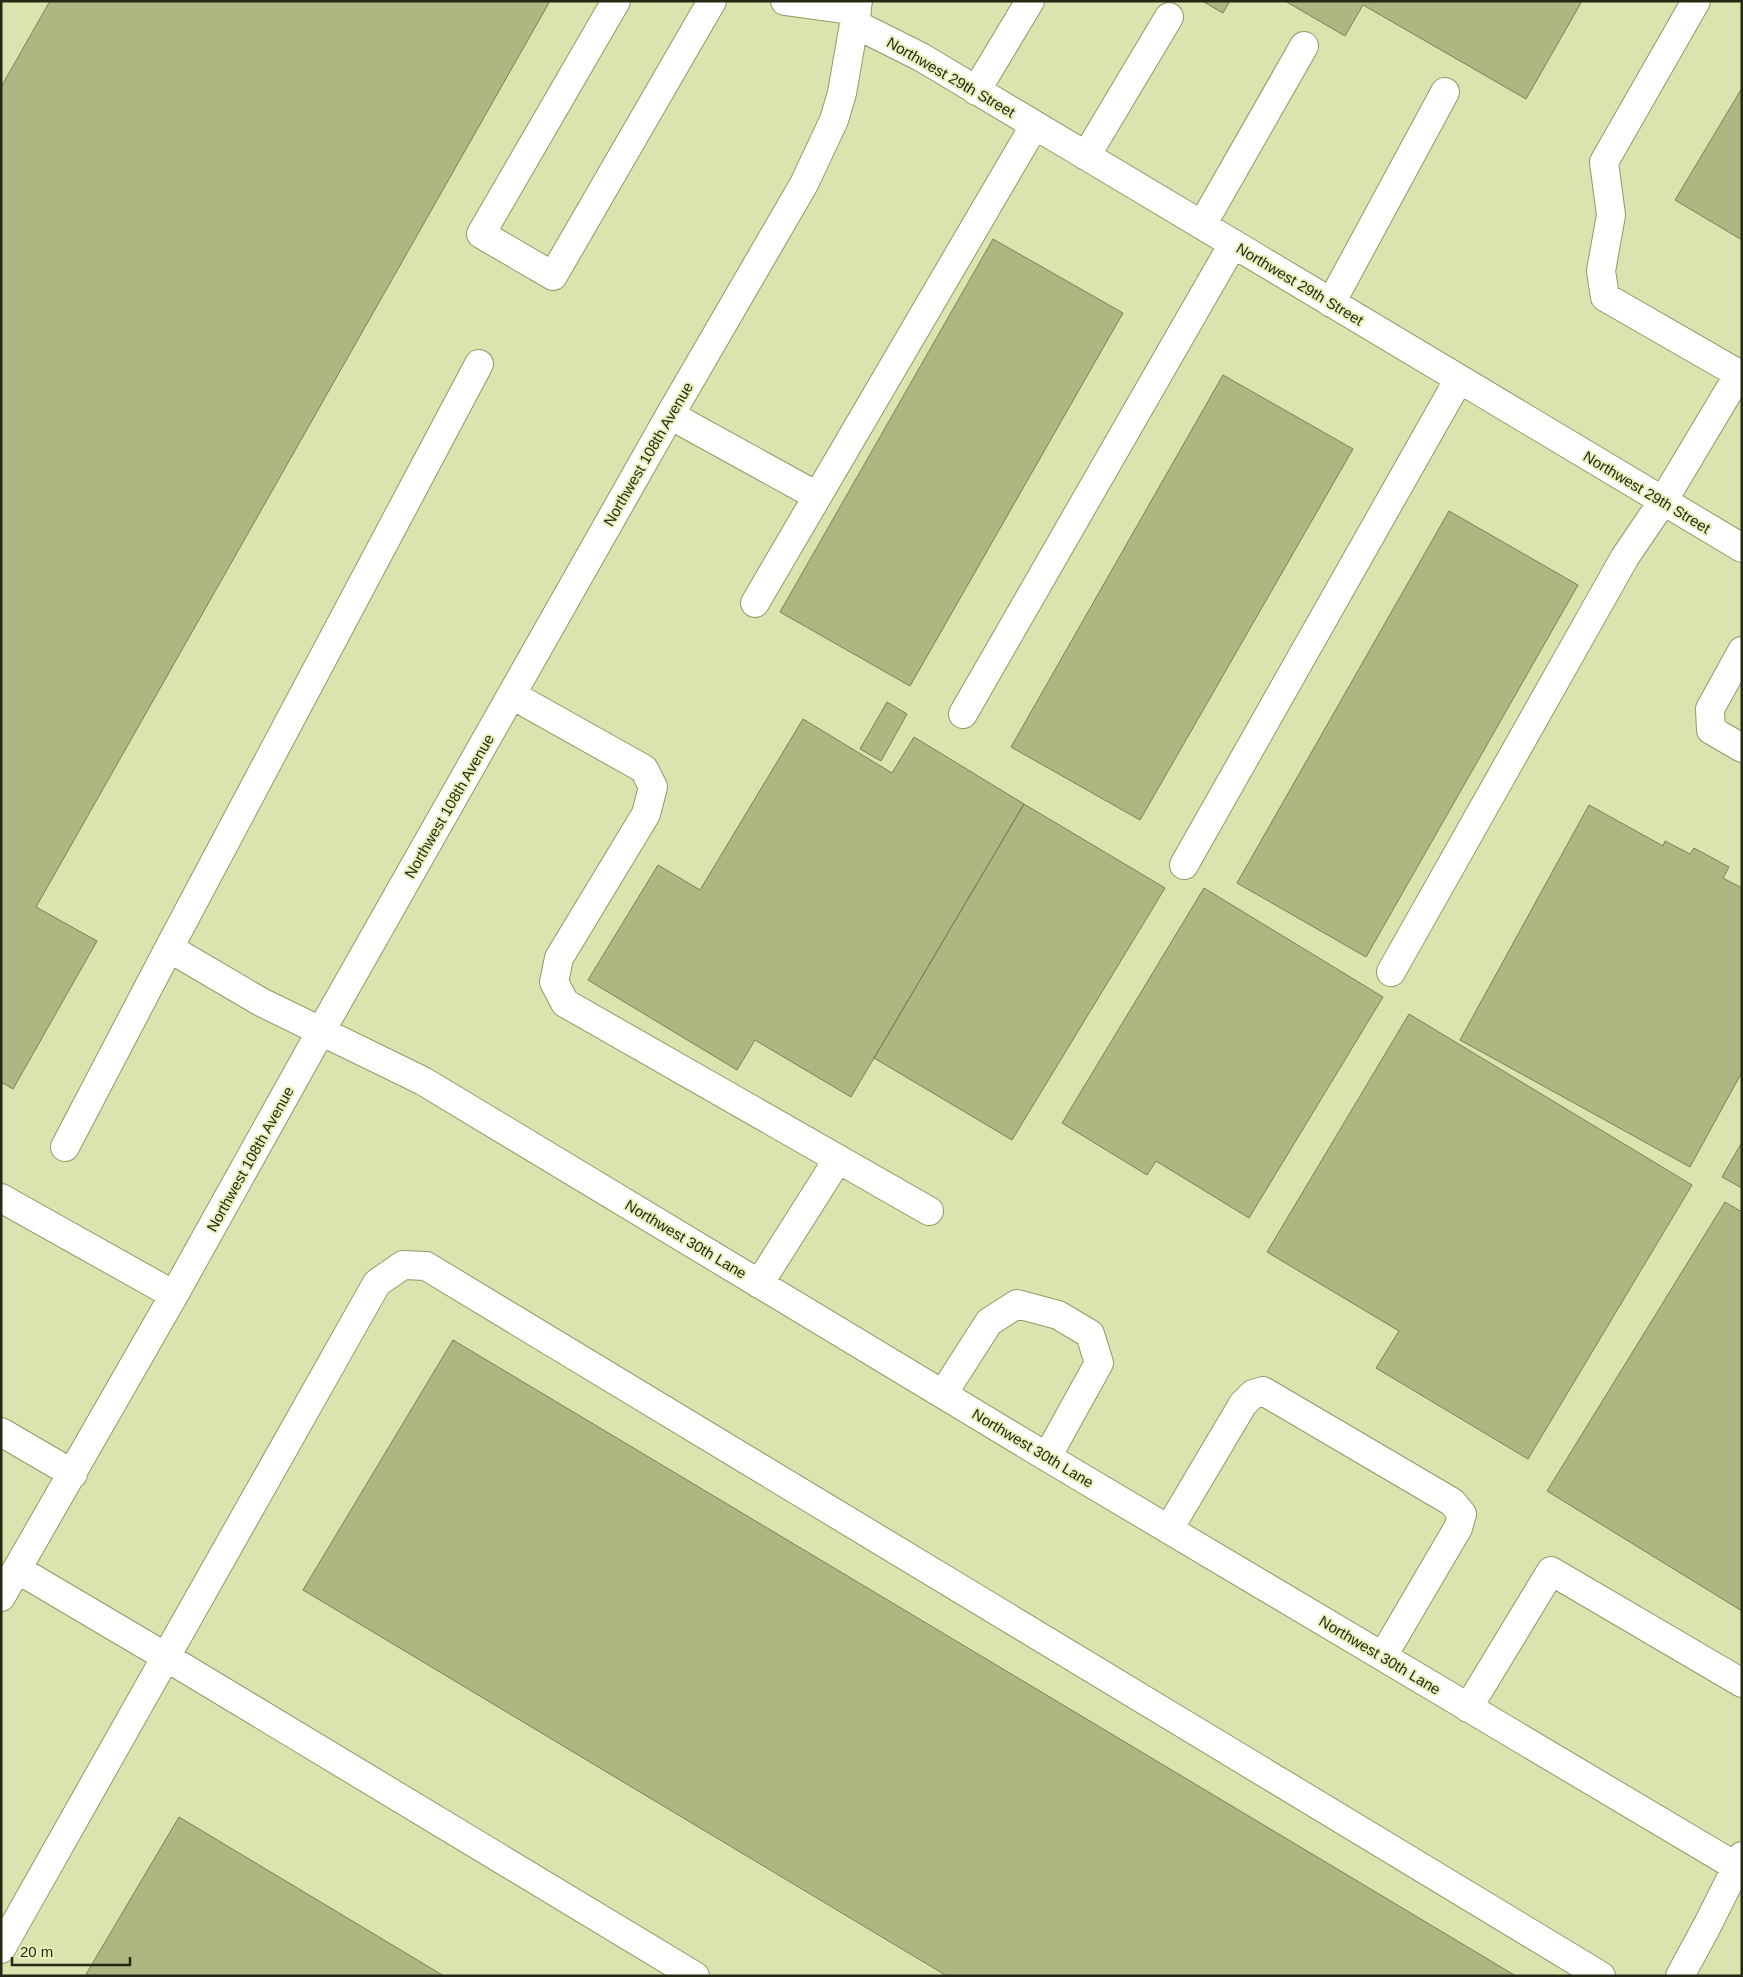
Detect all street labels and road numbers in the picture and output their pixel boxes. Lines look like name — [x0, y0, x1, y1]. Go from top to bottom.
street label: Northwest 29th Street — [884, 33, 1019, 121]
street label: Northwest 29th Street — [1233, 239, 1367, 329]
street label: Northwest 108th Avenue — [600, 379, 696, 529]
street label: Northwest 29th Street — [1580, 447, 1714, 537]
street label: Northwest 108th Avenue — [401, 731, 497, 881]
street label: Northwest 108th Avenue — [203, 1084, 297, 1234]
street label: Northwest 30th Lane — [622, 1196, 750, 1282]
street label: Northwest 30th Lane — [969, 1405, 1097, 1491]
street label: Northwest 30th Lane — [1316, 1612, 1444, 1698]

